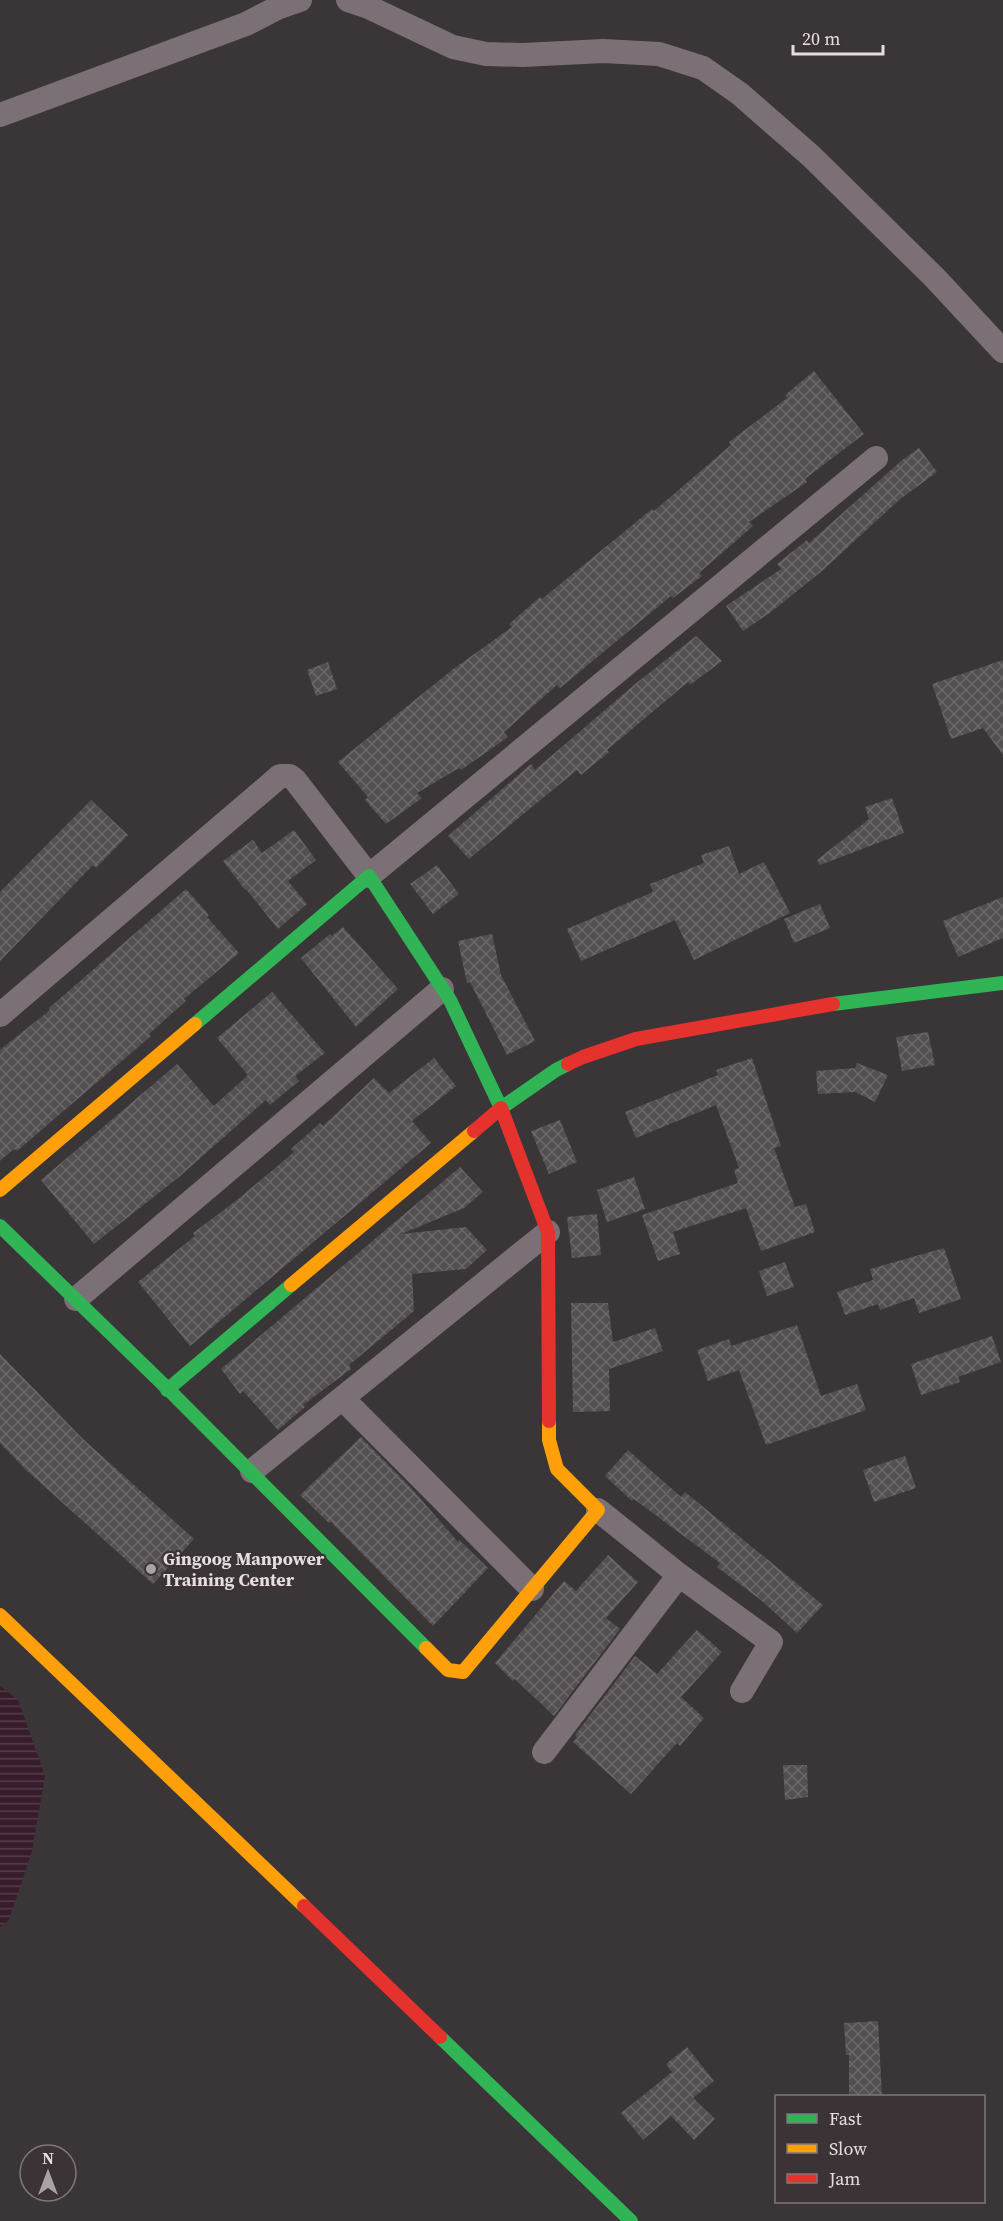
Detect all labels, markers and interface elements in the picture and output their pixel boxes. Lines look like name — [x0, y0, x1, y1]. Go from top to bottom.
scale bar — [793, 18, 883, 56]
text: 20 m — [802, 26, 840, 51]
place label: Gingoog Manpower Training Center — [163, 1546, 325, 1592]
marker: Gingoog Manpower Training Center — [144, 1562, 158, 1576]
legend — [775, 2095, 985, 2203]
text: Fast — [829, 2106, 862, 2131]
text: Slow — [829, 2136, 867, 2161]
north arrow — [18, 2143, 78, 2203]
text: N — [42, 2147, 54, 2169]
text: Jam — [828, 2166, 861, 2191]

